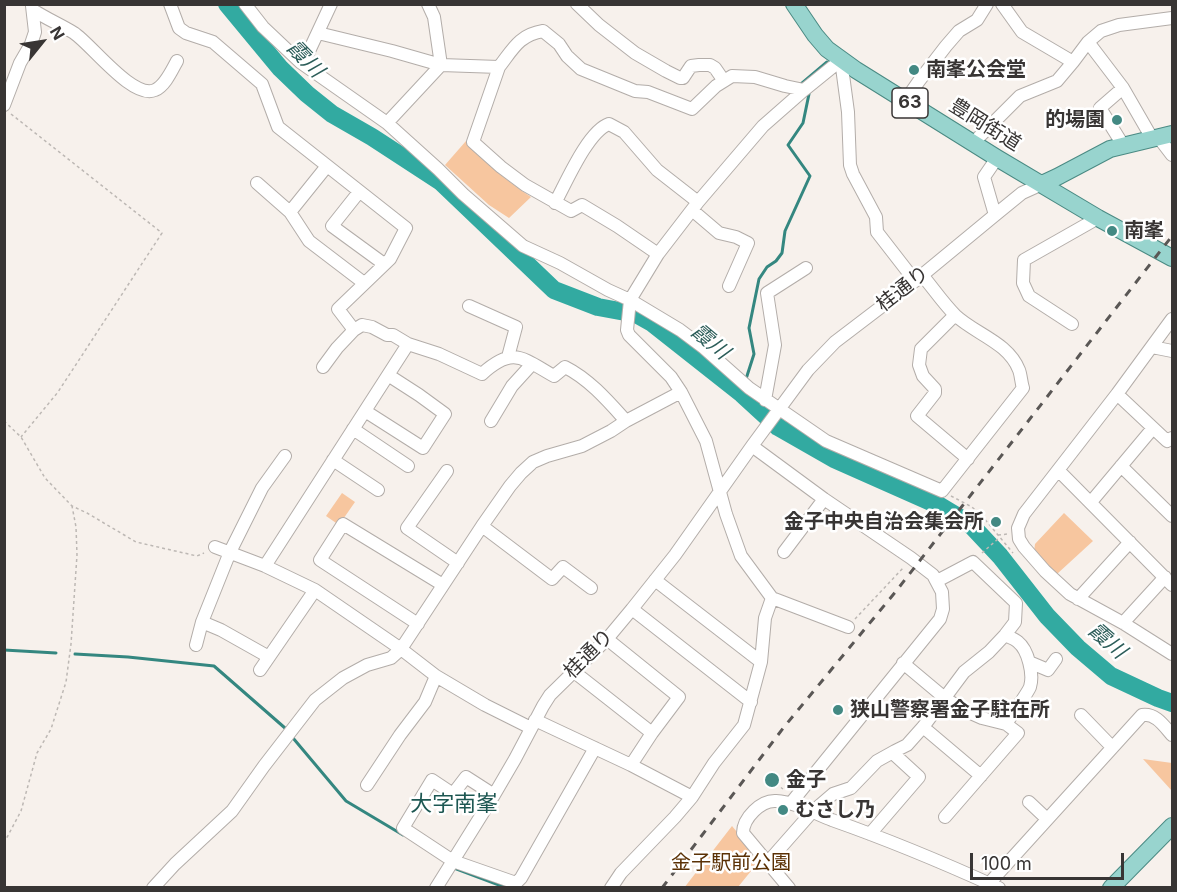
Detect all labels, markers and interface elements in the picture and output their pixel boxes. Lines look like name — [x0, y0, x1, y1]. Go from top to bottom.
north arrow — [12, 12, 72, 72]
text: N — [46, 23, 69, 43]
water label: 霞川 — [281, 35, 329, 83]
place label: 南峯公会堂 — [926, 58, 1026, 82]
marker: 南峯公会堂 — [907, 63, 921, 77]
road number: 63 — [892, 88, 928, 118]
street label: 豊岡街道 — [945, 94, 1025, 156]
place label: 的場園 — [1045, 108, 1105, 132]
marker: 的場園 — [1110, 113, 1124, 127]
place label: 南峯 — [1124, 219, 1164, 243]
marker: 南峯 — [1105, 224, 1119, 238]
street label: 桂通り — [872, 261, 934, 317]
water label: 霞川 — [686, 319, 734, 365]
place label: 金子中央自治会集会所 — [784, 510, 984, 534]
marker: 金子中央自治会集会所 — [989, 515, 1003, 529]
water label: 霞川 — [1083, 618, 1131, 664]
street label: 桂通り — [559, 624, 619, 684]
place label: 狭山警察署金子駐在所 — [850, 698, 1050, 722]
marker: 狭山警察署金子駐在所 — [831, 703, 845, 717]
place label: 金子 — [786, 768, 826, 792]
marker: 金子 — [763, 771, 781, 789]
district label: 大字南峯 — [410, 791, 498, 817]
place label: むさし乃 — [795, 798, 875, 822]
marker: むさし乃 — [776, 803, 790, 817]
scale bar — [973, 841, 1128, 879]
park label: 金子駅前公園 — [671, 851, 791, 875]
text: 100 m — [981, 853, 1032, 874]

